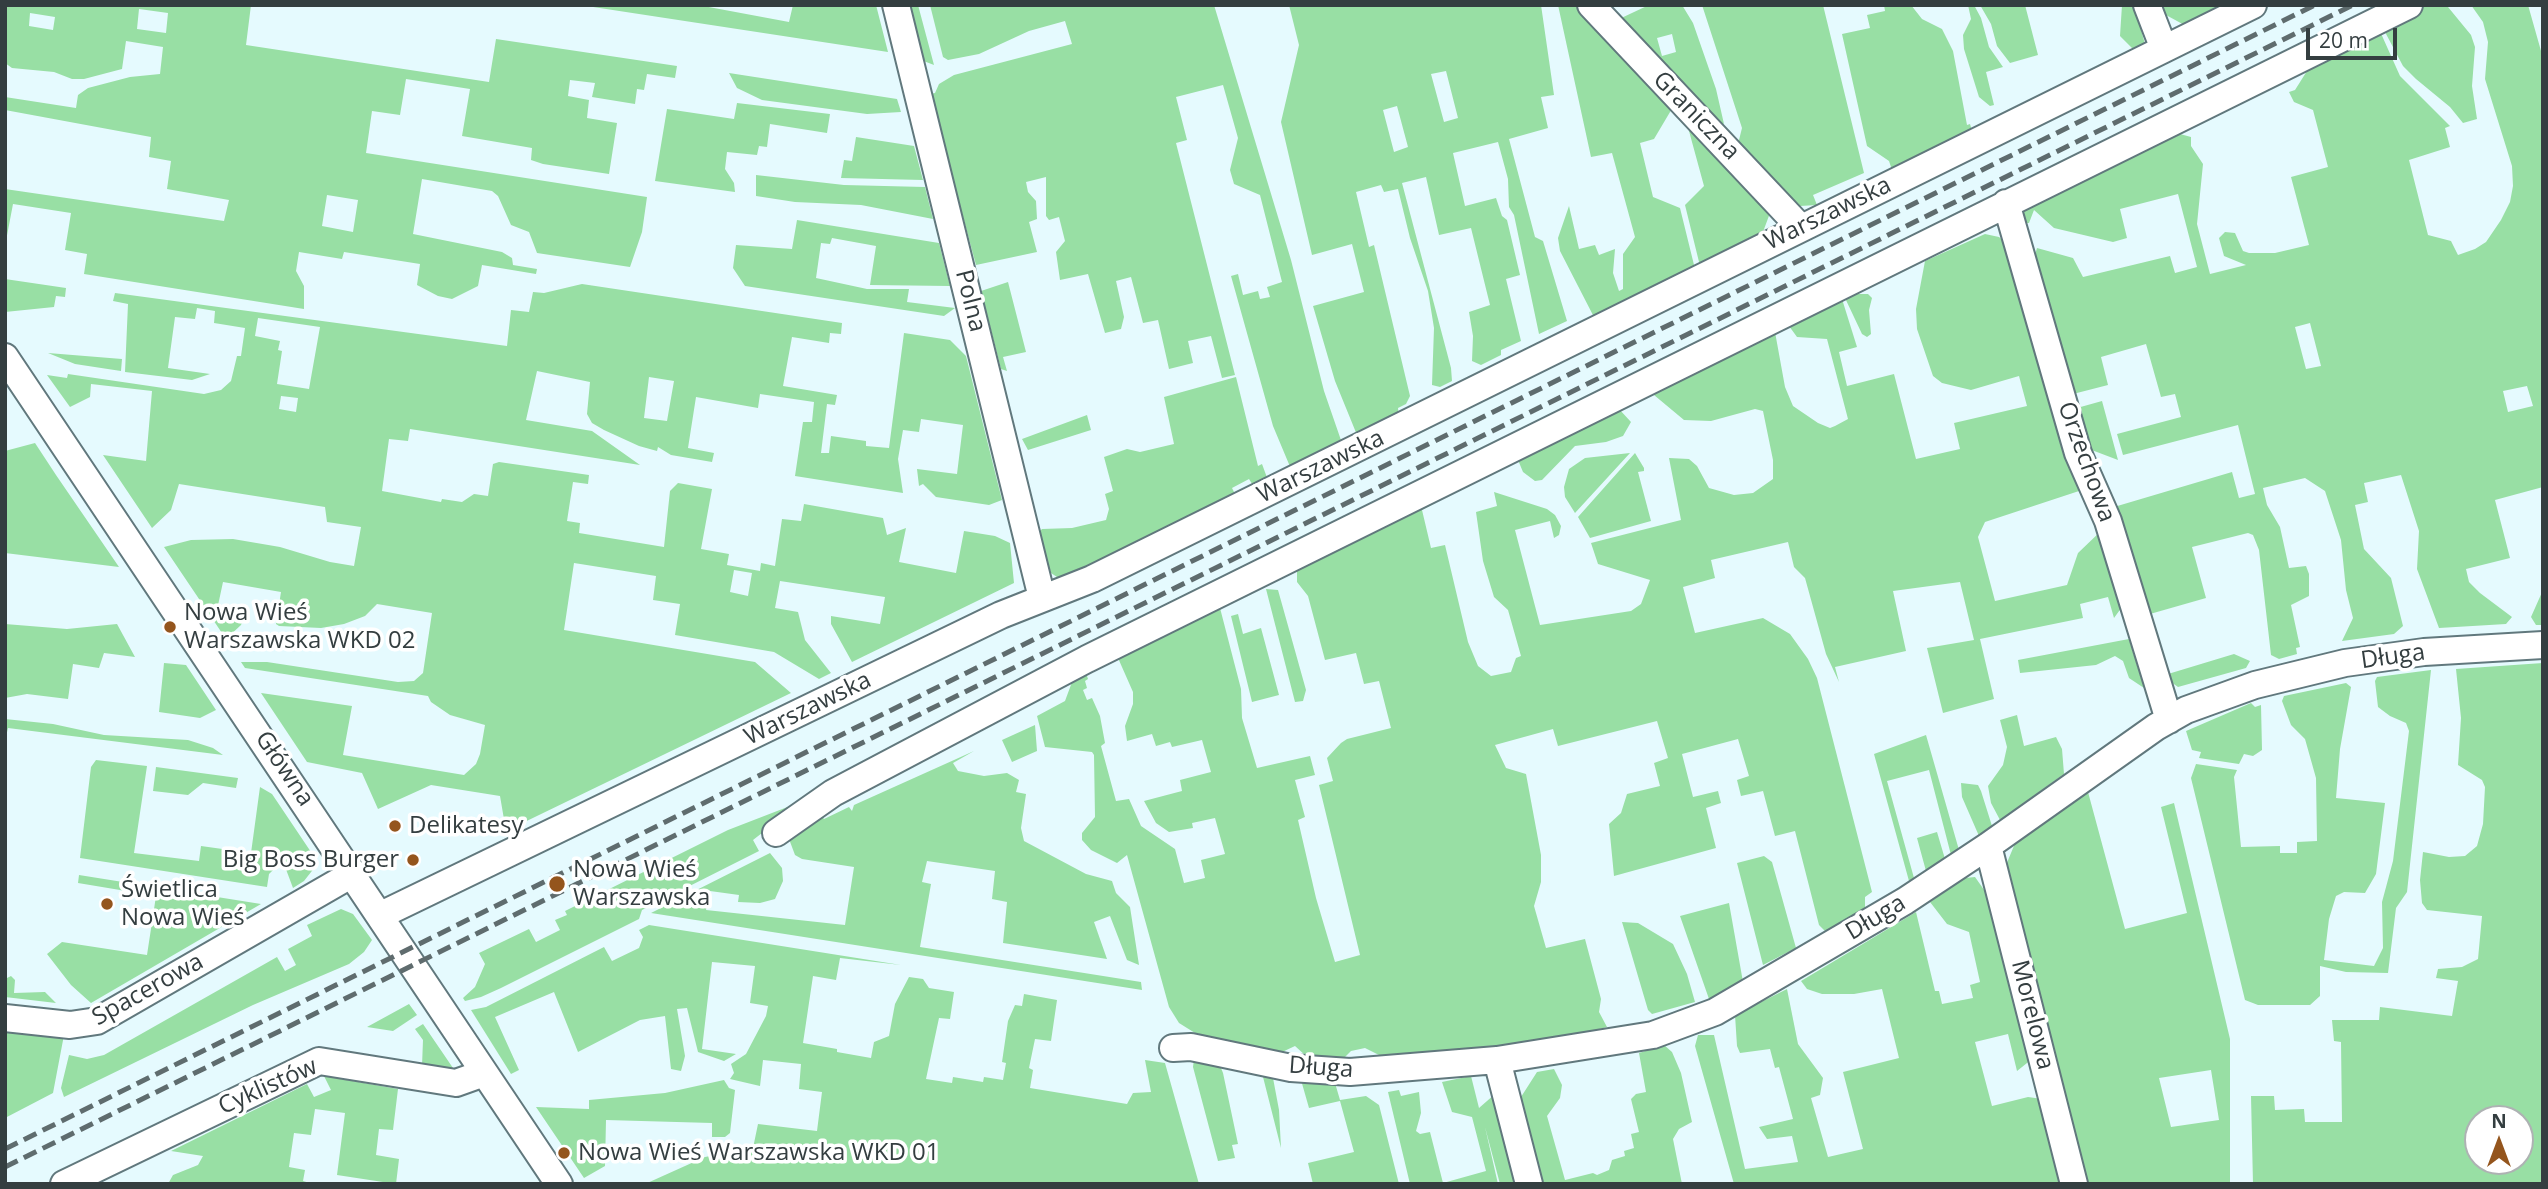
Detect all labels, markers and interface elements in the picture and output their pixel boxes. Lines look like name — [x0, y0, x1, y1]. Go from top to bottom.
scale bar — [2310, 14, 2401, 58]
text: 20 m — [2319, 26, 2368, 54]
street label: Graniczna — [1647, 66, 1745, 166]
street label: Warszawska — [1760, 171, 1896, 257]
street label: Polna — [948, 267, 992, 335]
street label: Orzechowa — [2051, 398, 2121, 526]
street label: Warszawska — [1253, 424, 1389, 510]
place label: Nowa Wieś Warszawska WKD 02 — [184, 599, 415, 655]
marker: Nowa Wieś Warszawska WKD 02 — [162, 619, 178, 635]
street label: Długa — [2359, 638, 2427, 676]
street label: Warszawska — [740, 666, 876, 752]
street label: Główna — [248, 726, 320, 812]
place label: Delikatesy — [409, 812, 523, 840]
marker: Delikatesy — [387, 818, 403, 834]
place label: Big Boss Burger — [223, 846, 399, 874]
marker: Big Boss Burger — [405, 852, 421, 868]
place label: Nowa Wieś Warszawska — [573, 856, 710, 912]
marker: Nowa Wieś Warszawska — [547, 874, 567, 894]
place label: Świetlica Nowa Wieś — [121, 876, 245, 932]
street label: Długa — [1841, 889, 1911, 947]
marker: Świetlica Nowa Wieś — [99, 896, 115, 912]
street label: Spacerowa — [88, 948, 208, 1032]
street label: Morelowa — [2005, 957, 2059, 1073]
street label: Długa — [1288, 1051, 1354, 1085]
street label: Cyklistów — [214, 1053, 322, 1121]
north arrow — [2464, 1105, 2534, 1175]
text: N — [2491, 1108, 2507, 1134]
place label: Nowa Wieś Warszawska WKD 01 — [578, 1139, 940, 1167]
marker: Nowa Wieś Warszawska WKD 01 — [556, 1145, 572, 1161]

